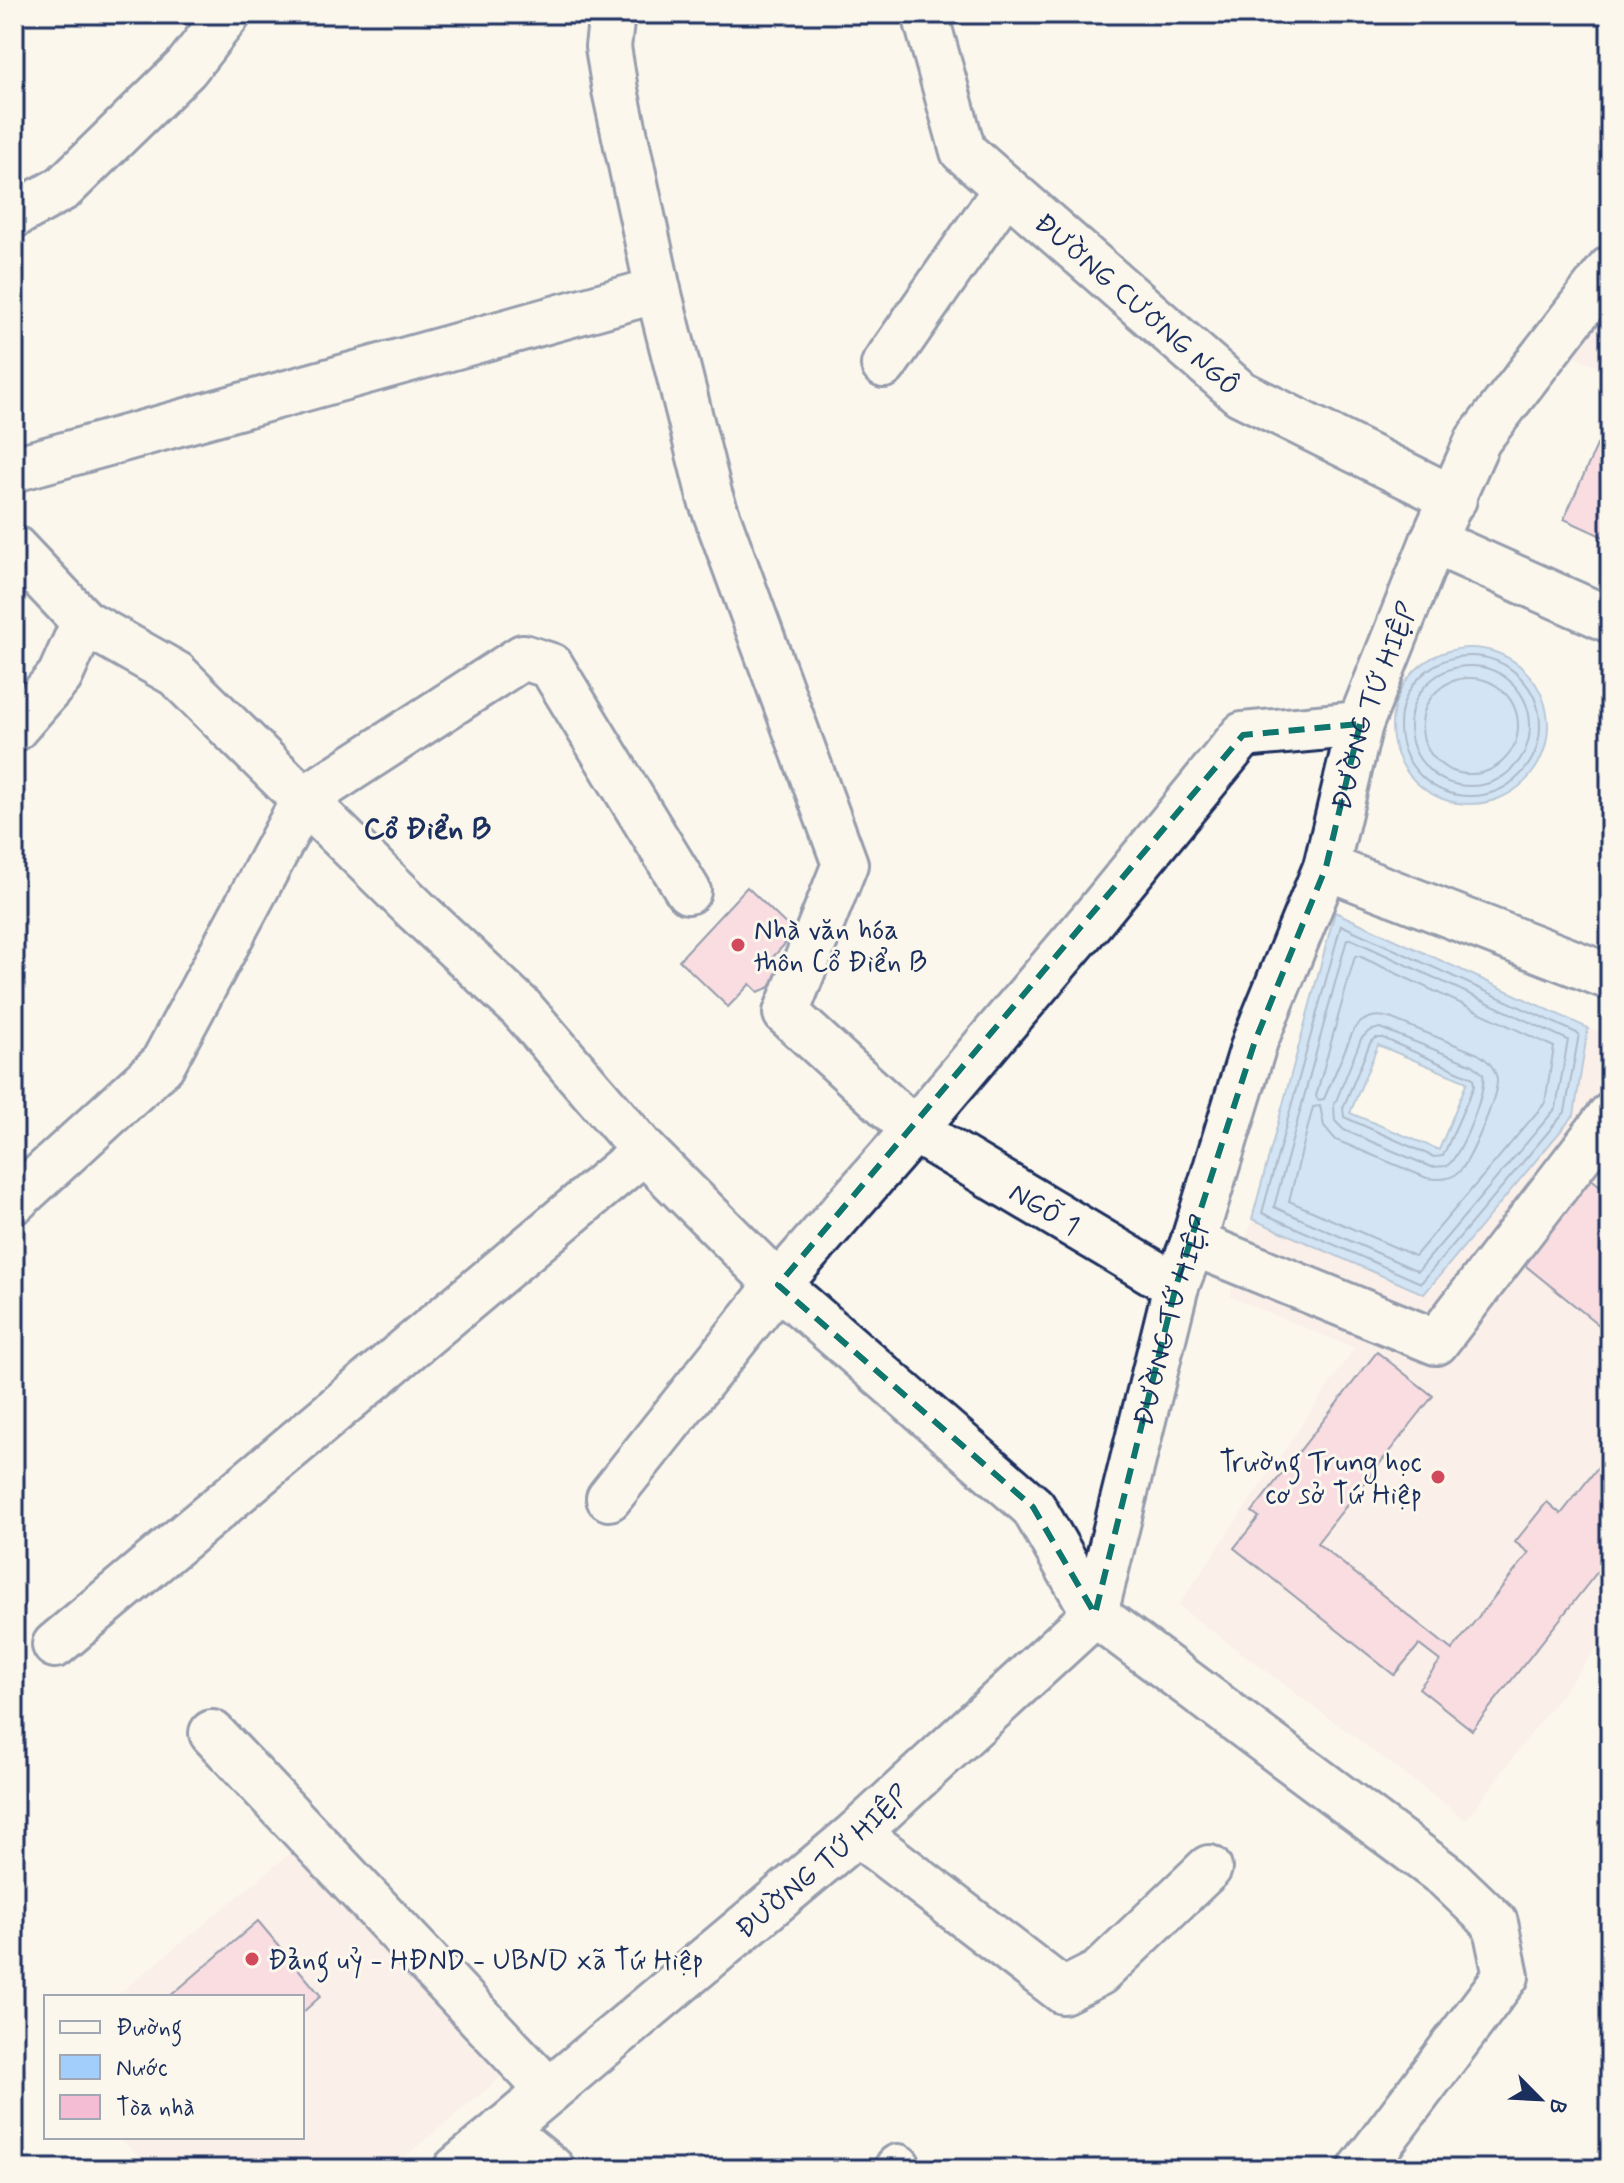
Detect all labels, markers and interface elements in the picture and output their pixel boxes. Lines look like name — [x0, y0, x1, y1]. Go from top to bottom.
street label: ĐƯỜNG CƯƠNG NGÔ — [1026, 206, 1246, 405]
street label: ĐƯỜNG TỨ HIỆP — [1324, 597, 1428, 814]
district label: Cổ Điển B — [364, 810, 491, 849]
place label: Nhà văn hóa thôn Cổ Điển B — [754, 913, 927, 982]
marker: Nhà văn hóa thôn Cổ Điển B — [729, 936, 747, 954]
street label: NGÕ 1 — [1002, 1175, 1086, 1245]
street label: ĐƯỜNG TỨ HIỆP — [1126, 1211, 1221, 1430]
place label: Trường Trung học cơ sở Tứ Hiệp — [1219, 1445, 1422, 1514]
marker: Trường Trung học cơ sở Tứ Hiệp — [1429, 1468, 1447, 1486]
street label: ĐƯỜNG TỨ HIỆP — [729, 1778, 918, 1948]
place label: Đảng uỷ - HĐND - UBND xã Tứ Hiệp — [268, 1943, 703, 1983]
marker: Đảng uỷ - HĐND - UBND xã Tứ Hiệp — [243, 1950, 261, 1968]
legend — [44, 1995, 304, 2139]
text: Đường — [116, 2013, 182, 2047]
text: Nước — [116, 2053, 168, 2084]
north arrow — [1500, 2059, 1580, 2139]
text: Tòa nhà — [116, 2093, 195, 2124]
text: B — [1541, 2094, 1572, 2118]

